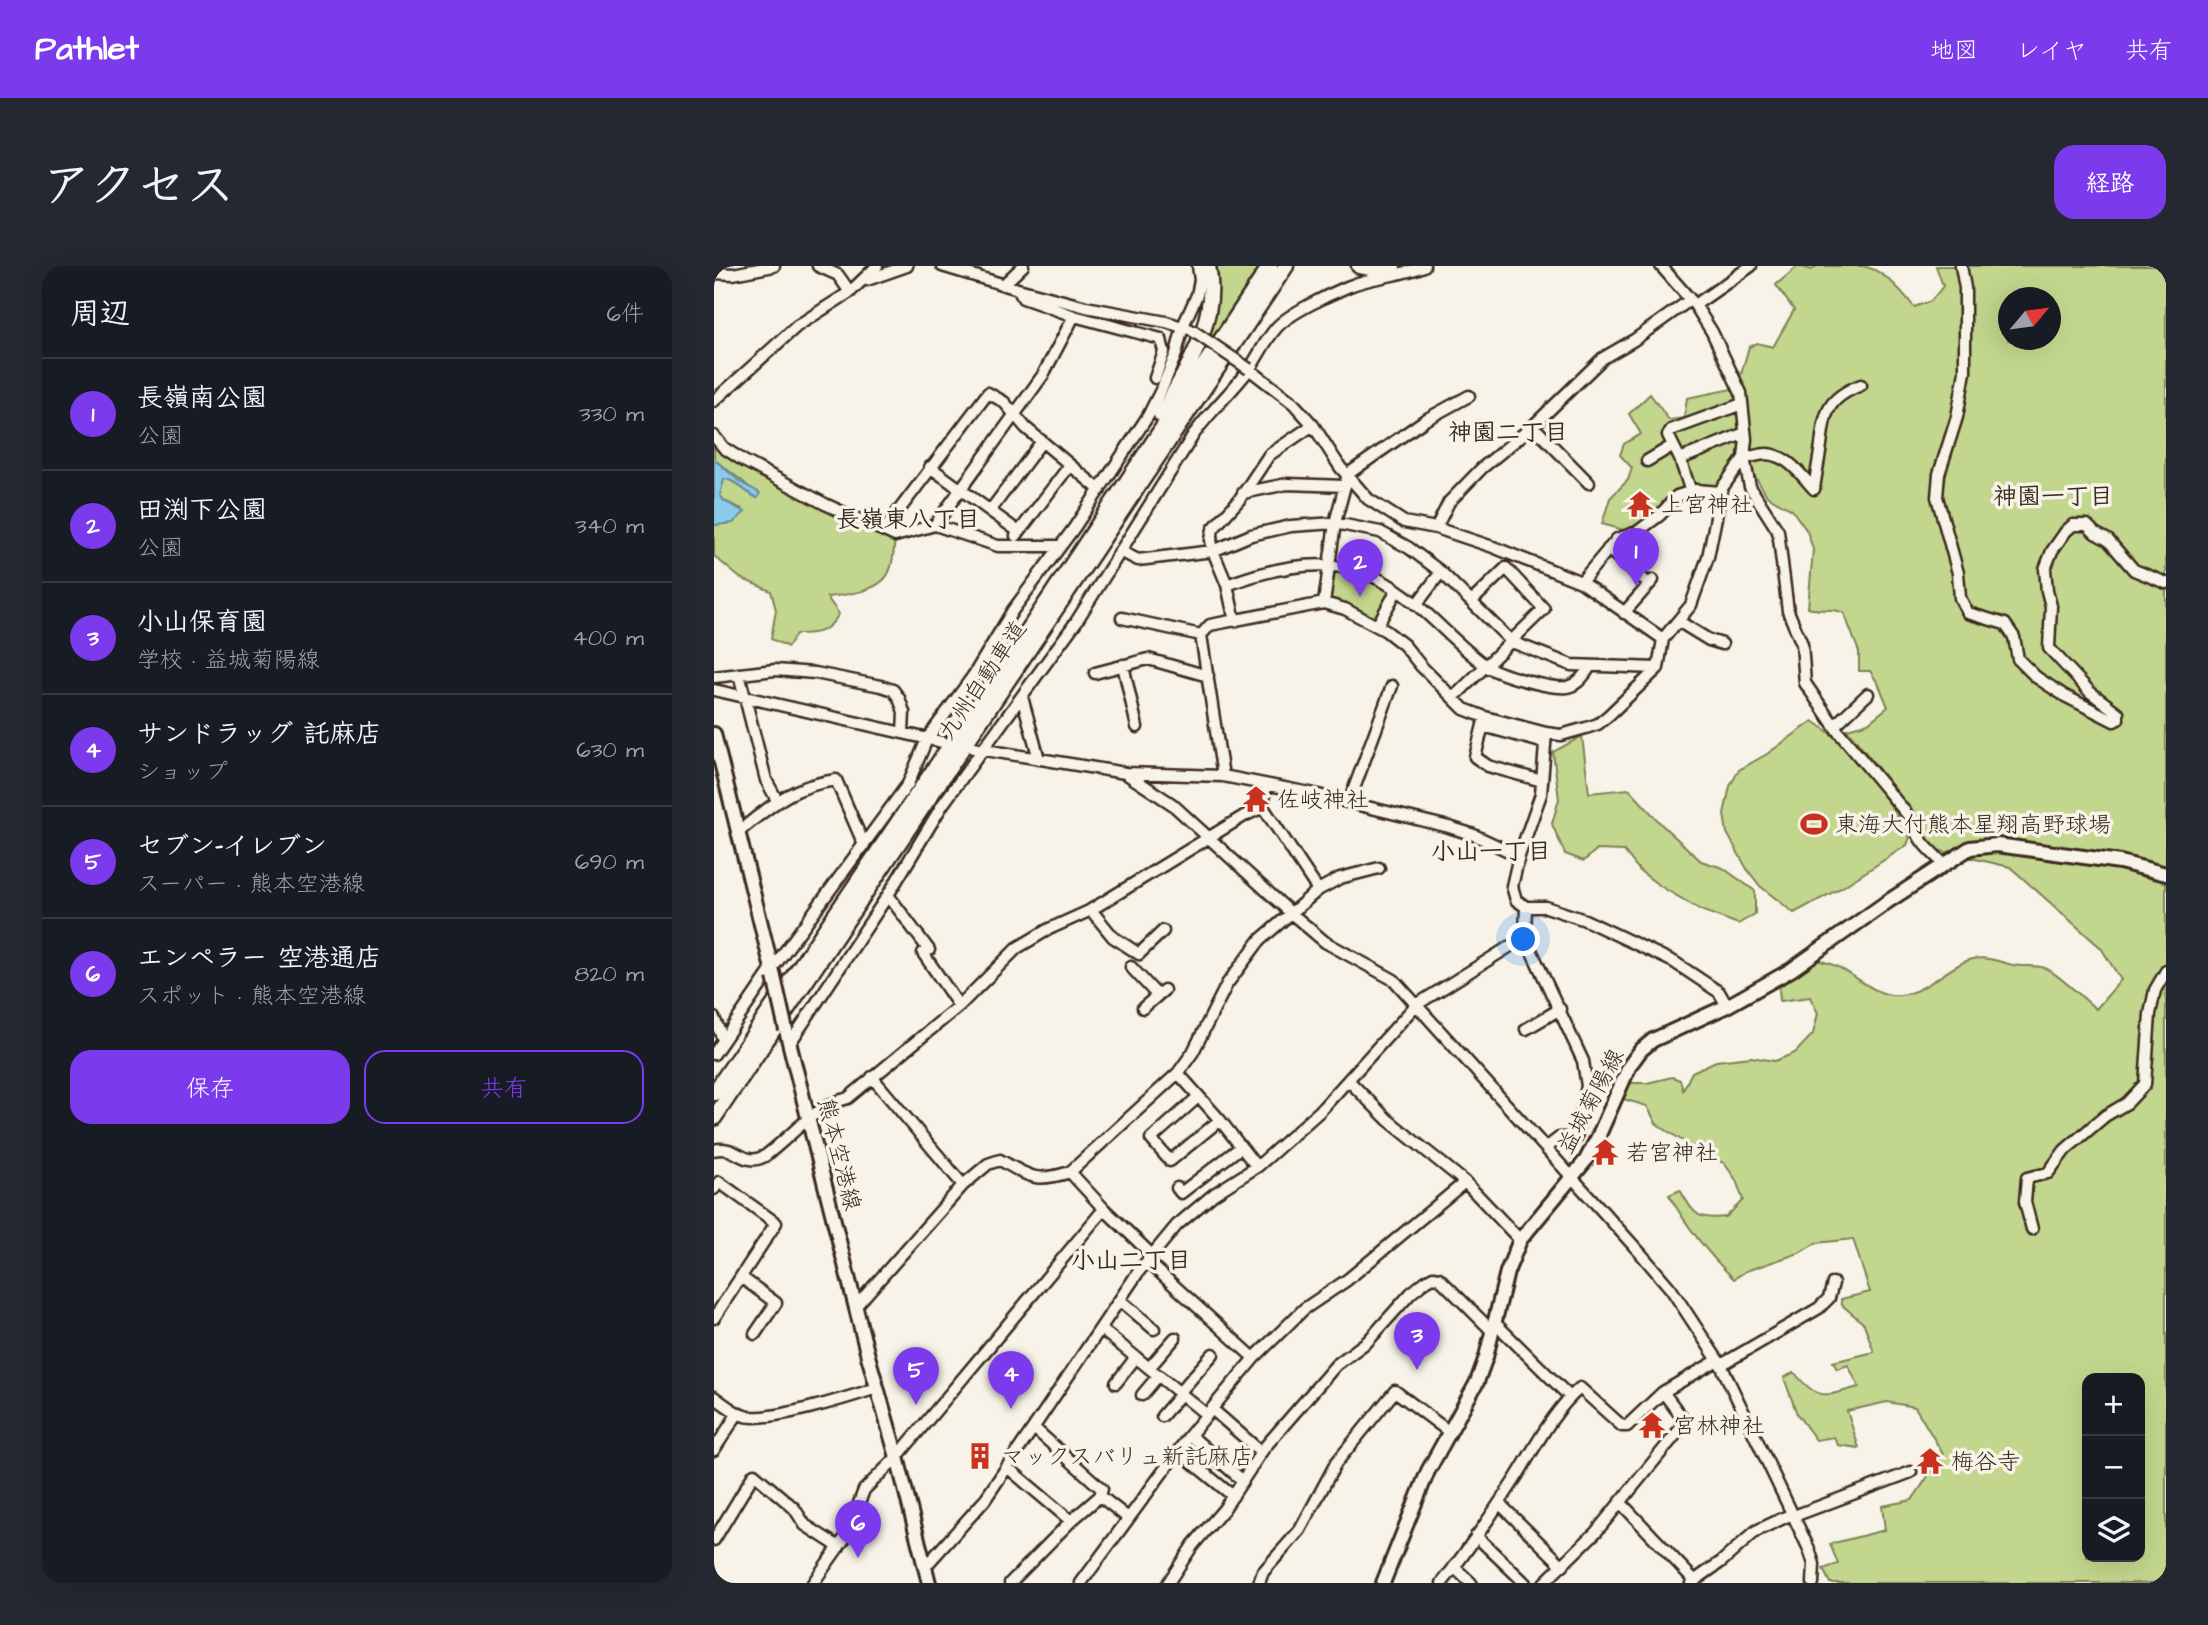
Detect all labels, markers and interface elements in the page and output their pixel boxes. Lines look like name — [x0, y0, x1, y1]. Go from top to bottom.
text: Pathlet — [35, 26, 139, 72]
text: 地図 — [1930, 34, 1978, 68]
text: レイヤ — [2016, 34, 2087, 68]
text: 共有 — [2125, 34, 2173, 68]
button: 経路 — [2054, 145, 2166, 219]
text: アクセス — [42, 153, 235, 221]
north arrow — [1998, 287, 2061, 350]
text: 周辺 — [70, 293, 130, 335]
text: 6件 — [607, 298, 644, 330]
text: 長嶺南公園 — [137, 380, 267, 416]
text: 1 — [92, 398, 94, 430]
text: 330 m — [579, 398, 644, 430]
district label: 神園二丁目 — [1448, 416, 1568, 450]
text: 公園 — [137, 420, 183, 452]
district label: 神園一丁目 — [1993, 480, 2113, 514]
temple icon: 上宮神社 — [1625, 489, 1655, 519]
place label: 上宮神社 — [1661, 489, 1753, 521]
text: 田渕下公園 — [137, 492, 267, 528]
district label: 長嶺東八丁目 — [836, 503, 980, 537]
text: 2 — [86, 510, 100, 542]
text: 340 m — [575, 510, 644, 542]
pin: 1 — [1613, 528, 1659, 586]
text: 公園 — [137, 532, 183, 564]
pin: 2 — [1337, 539, 1383, 597]
text: 小山保育園 — [137, 604, 267, 640]
street label: 九州自動車道 — [931, 614, 1035, 747]
text: 3 — [87, 622, 99, 654]
text: 400 m — [572, 622, 644, 654]
text: 学校 · 益城菊陽線 — [137, 644, 320, 676]
text: サンドラッグ 託麻店 — [137, 716, 381, 752]
text: 4 — [85, 734, 101, 766]
text: 630 m — [576, 734, 644, 766]
text: ショップ — [137, 756, 228, 788]
temple icon: 佐岐神社 — [1241, 784, 1271, 814]
place label: 佐岐神社 — [1277, 784, 1369, 816]
sports icon: 東海大付熊本星翔高野球場 — [1799, 809, 1829, 839]
place label: 東海大付熊本星翔高野球場 — [1835, 809, 2111, 841]
text: セブン-イレブン — [137, 828, 327, 864]
district label: 小山一丁目 — [1431, 835, 1551, 869]
text: 5 — [85, 846, 101, 878]
text: 690 m — [575, 846, 644, 878]
text: スーパー · 熊本空港線 — [137, 868, 365, 900]
your location — [1506, 922, 1540, 956]
text: エンペラー 空港通店 — [137, 940, 381, 976]
text: 6 — [86, 958, 100, 990]
text: 820 m — [574, 958, 644, 990]
text: スポット · 熊本空港線 — [137, 980, 366, 1012]
street label: 益城菊陽線 — [1550, 1043, 1632, 1160]
button: 保存 — [70, 1050, 350, 1124]
button: 共有 — [364, 1050, 644, 1124]
street label: 熊本空港線 — [810, 1095, 868, 1214]
temple icon: 若宮神社 — [1590, 1137, 1620, 1167]
place label: 若宮神社 — [1626, 1137, 1718, 1169]
district label: 小山二丁目 — [1071, 1244, 1191, 1278]
pin: 3 — [1394, 1312, 1440, 1370]
pin: 5 — [893, 1347, 939, 1405]
pin: 4 — [988, 1351, 1034, 1409]
map controls — [2082, 1373, 2145, 1562]
button: + — [2082, 1373, 2145, 1436]
temple icon: 宮林神社 — [1637, 1410, 1667, 1440]
place label: 宮林神社 — [1673, 1410, 1765, 1442]
button: − — [2082, 1436, 2145, 1499]
building icon: マックスバリュ新託麻店 — [965, 1441, 995, 1471]
place label: マックスバリュ新託麻店 — [1001, 1441, 1254, 1473]
temple icon: 梅谷寺 — [1915, 1446, 1945, 1476]
place label: 梅谷寺 — [1951, 1446, 2020, 1478]
button: layers — [2082, 1499, 2145, 1562]
pin: 6 — [835, 1500, 881, 1558]

